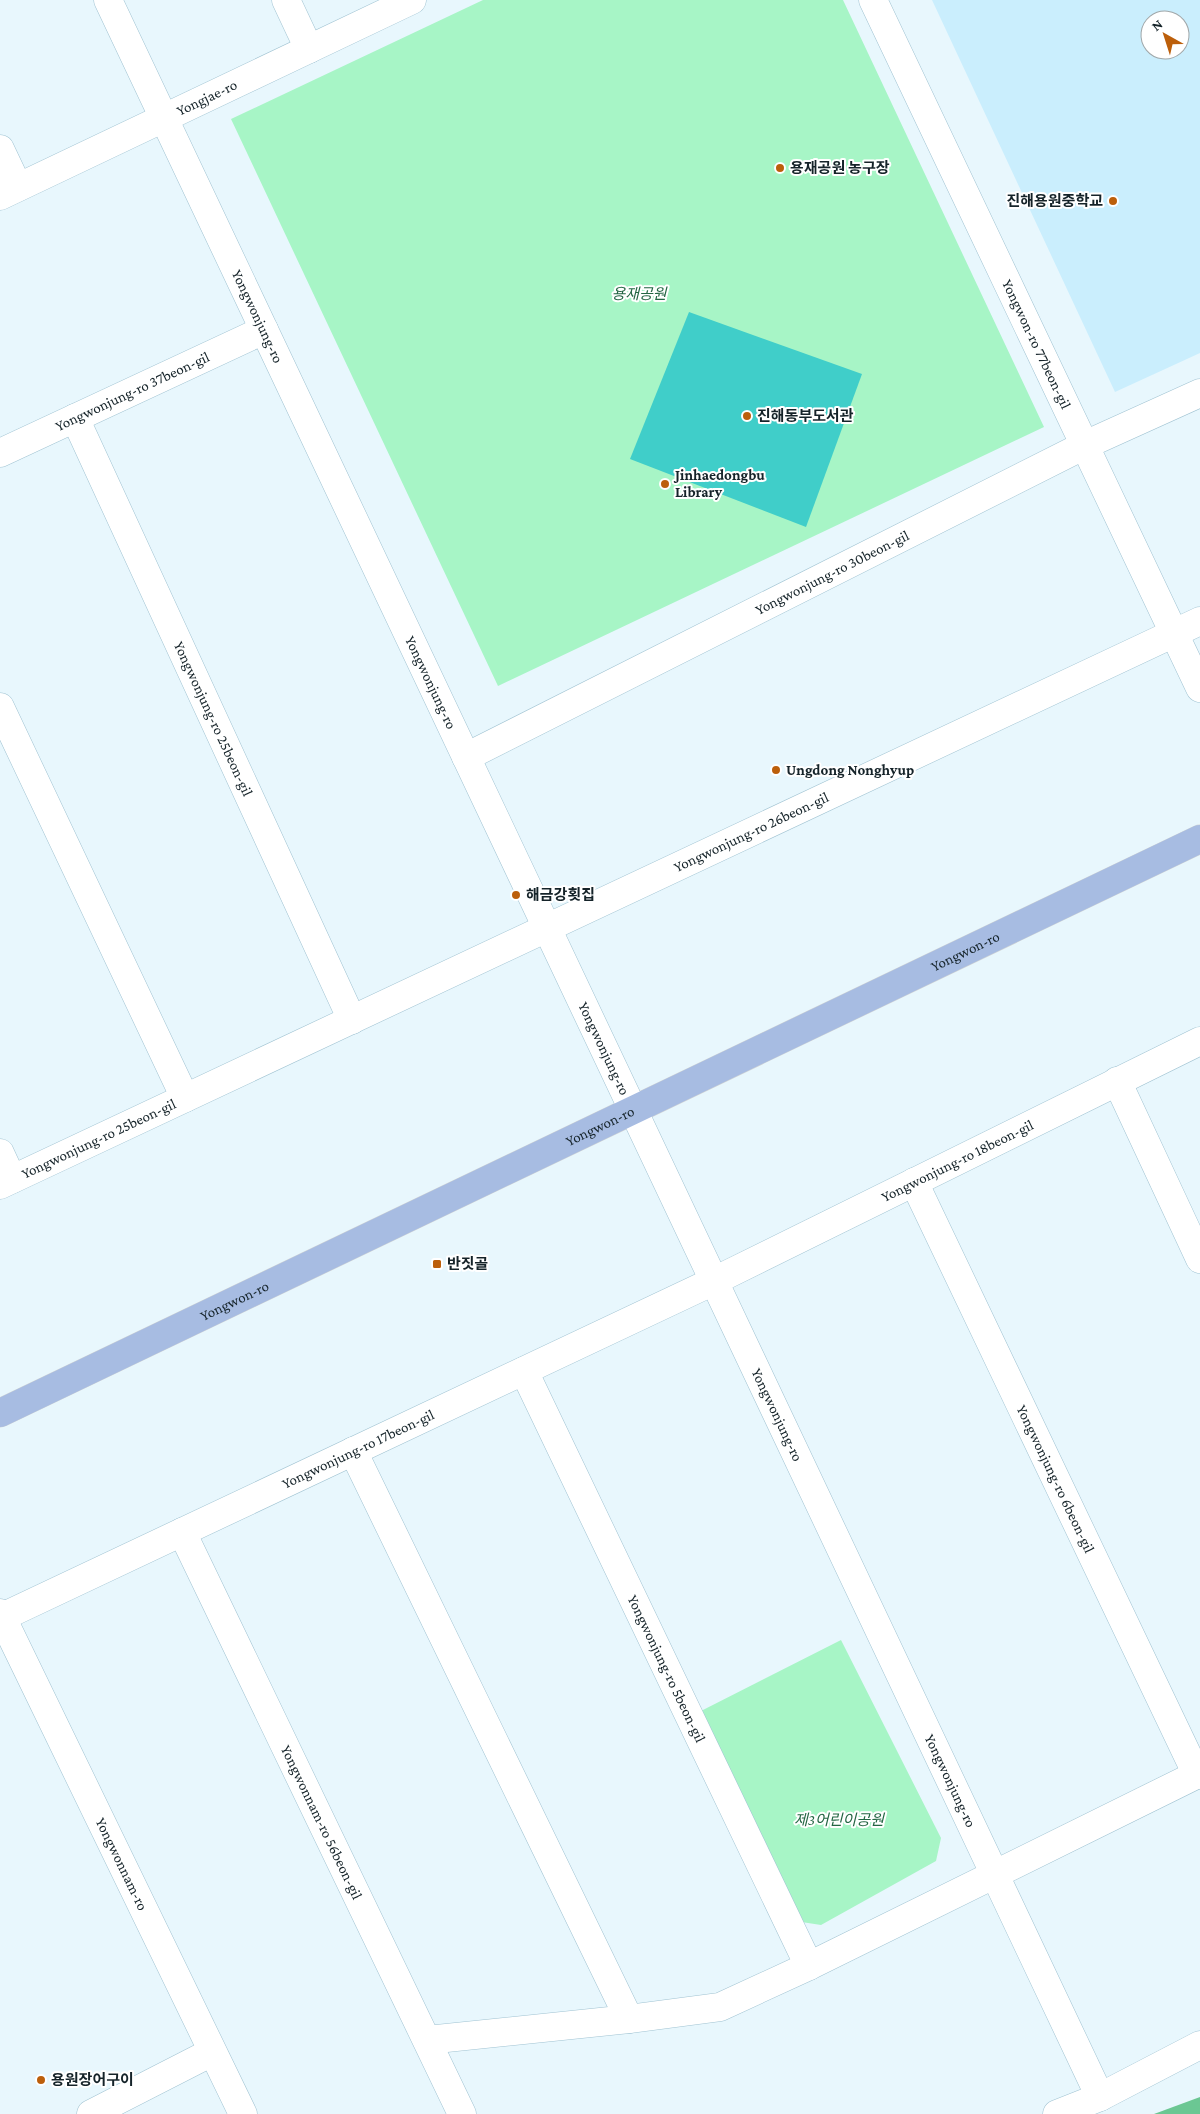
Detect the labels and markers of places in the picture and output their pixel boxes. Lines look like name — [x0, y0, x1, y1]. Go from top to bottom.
place label: 용재공원 농구장 — [790, 160, 890, 176]
marker: 용재공원 농구장 — [774, 162, 786, 174]
place label: 진해용원중학교 — [1006, 192, 1103, 209]
marker: 진해용원중학교 — [1107, 195, 1119, 207]
place label: 진해동부도서관 — [757, 408, 854, 424]
marker: 진해동부도서관 — [741, 410, 753, 422]
place label: Jinhaedongbu Library — [673, 467, 765, 500]
marker: Jinhaedongbu Library — [659, 478, 671, 490]
place label: Ungdong Nonghyup — [786, 762, 914, 778]
marker: Ungdong Nonghyup — [770, 764, 782, 776]
place label: 해금강횟집 — [526, 886, 595, 903]
marker: 해금강횟집 — [510, 889, 522, 901]
place label: 반짓골 — [447, 1256, 488, 1272]
marker: 반짓골 — [431, 1258, 443, 1270]
place label: 용원장어구이 — [51, 2072, 134, 2088]
marker: 용원장어구이 — [35, 2074, 47, 2086]

